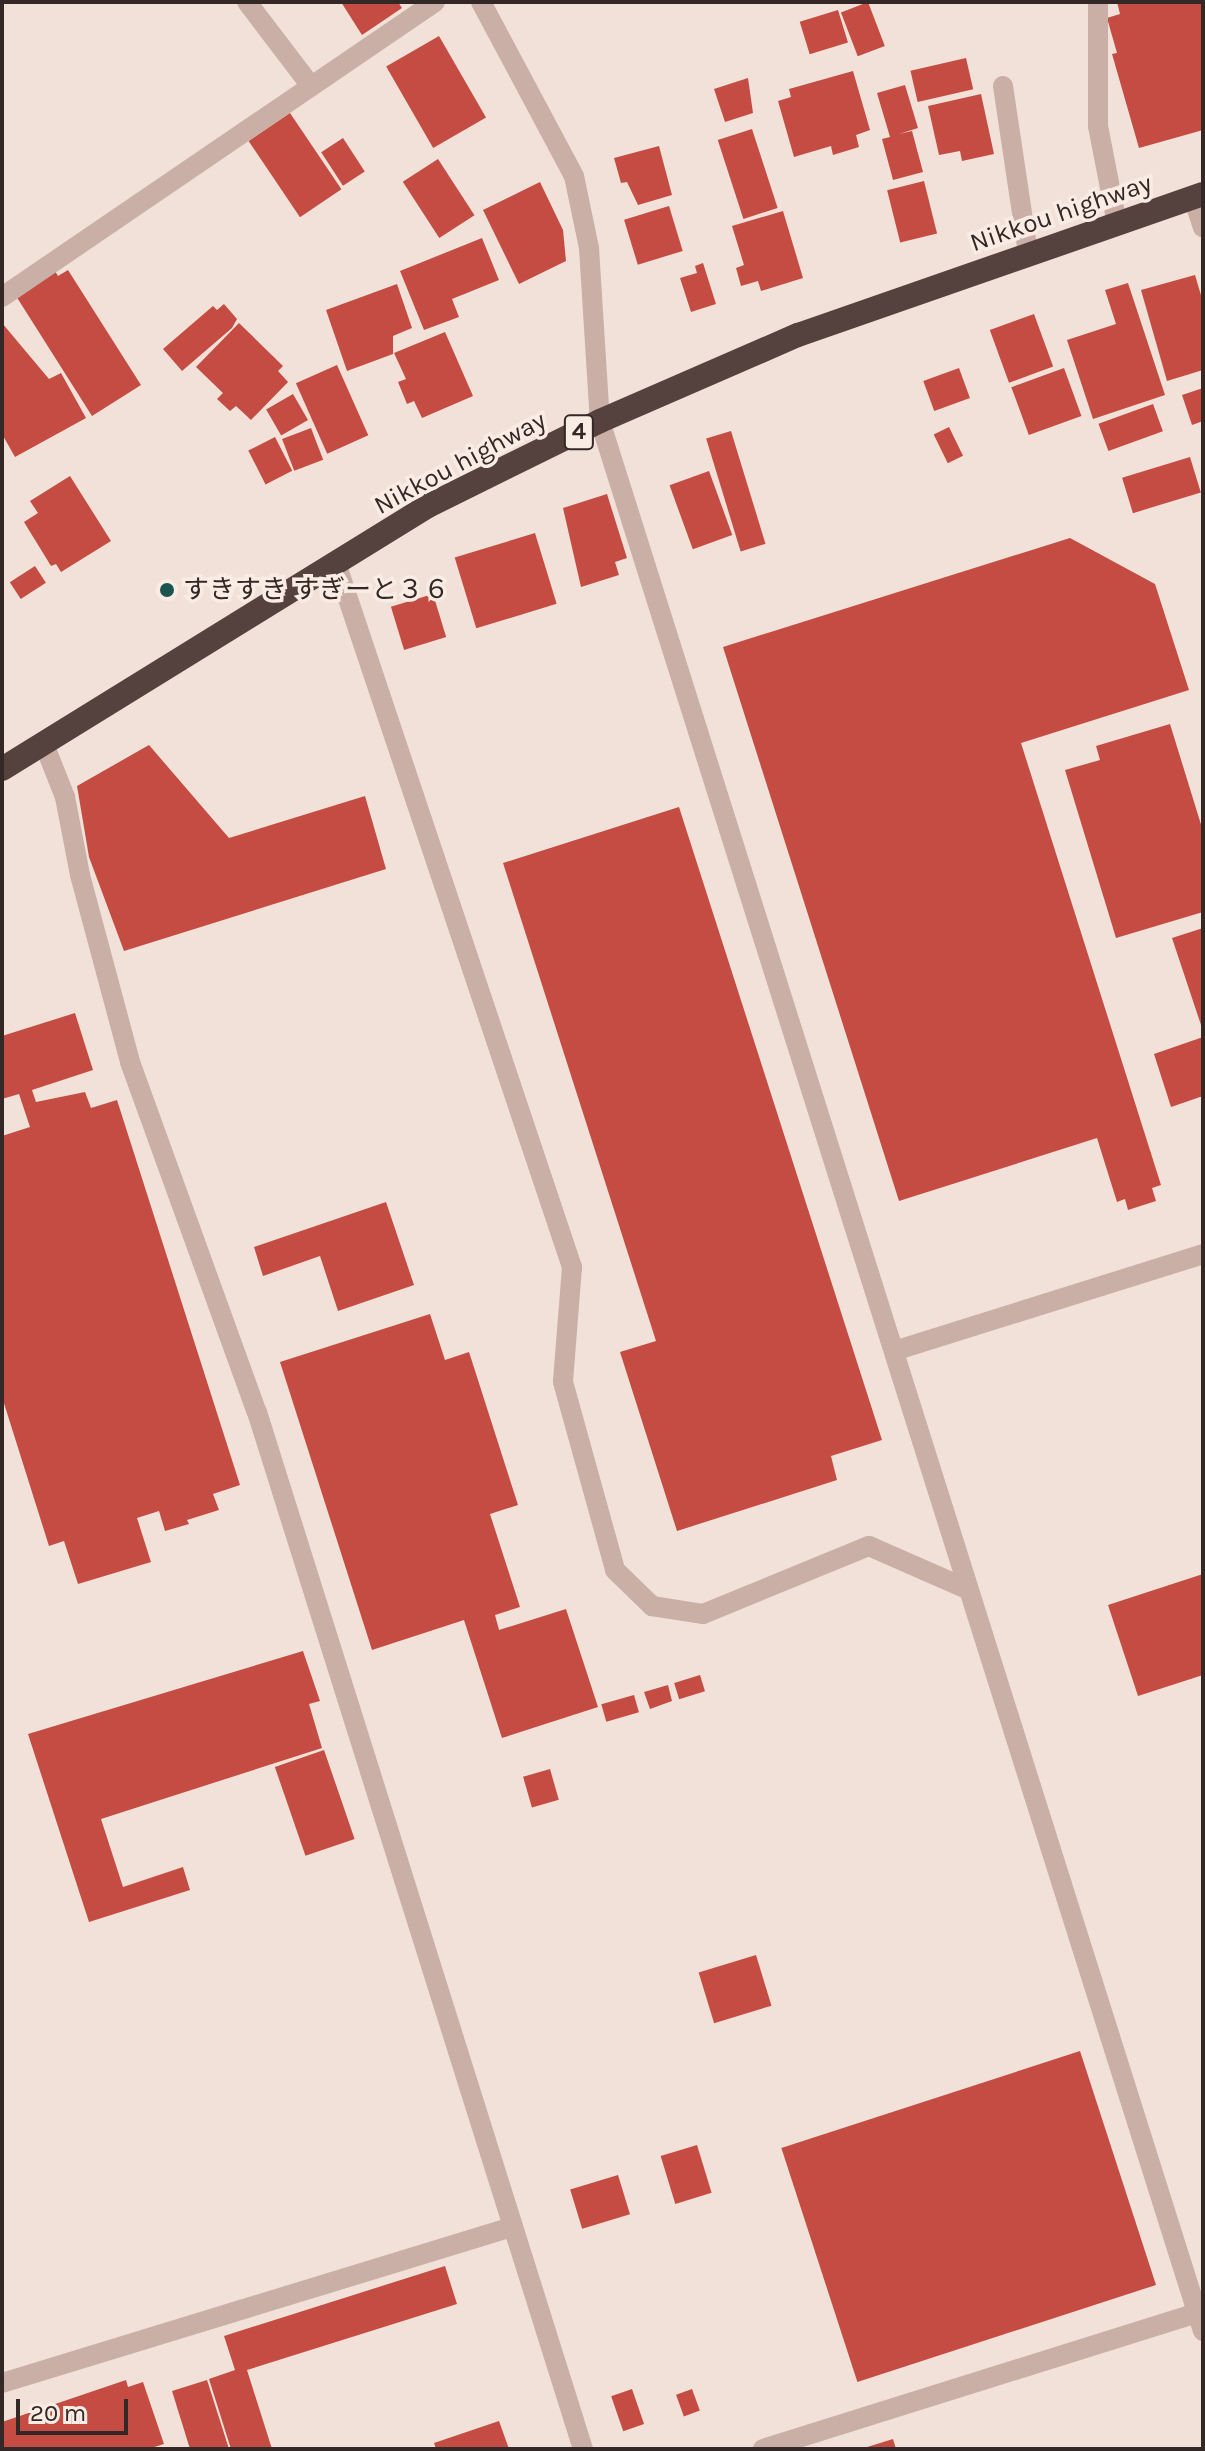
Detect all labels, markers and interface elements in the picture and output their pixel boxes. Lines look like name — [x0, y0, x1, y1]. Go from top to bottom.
street label: Nikkou highway — [966, 167, 1156, 259]
street label: Nikkou highway — [369, 405, 551, 521]
road number: 4 — [563, 412, 595, 452]
place label: すきすき すぎーと３６ — [183, 574, 449, 606]
marker: すきすき すぎーと３６ — [158, 581, 176, 599]
scale bar — [20, 2383, 132, 2433]
text: 20 m — [30, 2399, 86, 2427]

